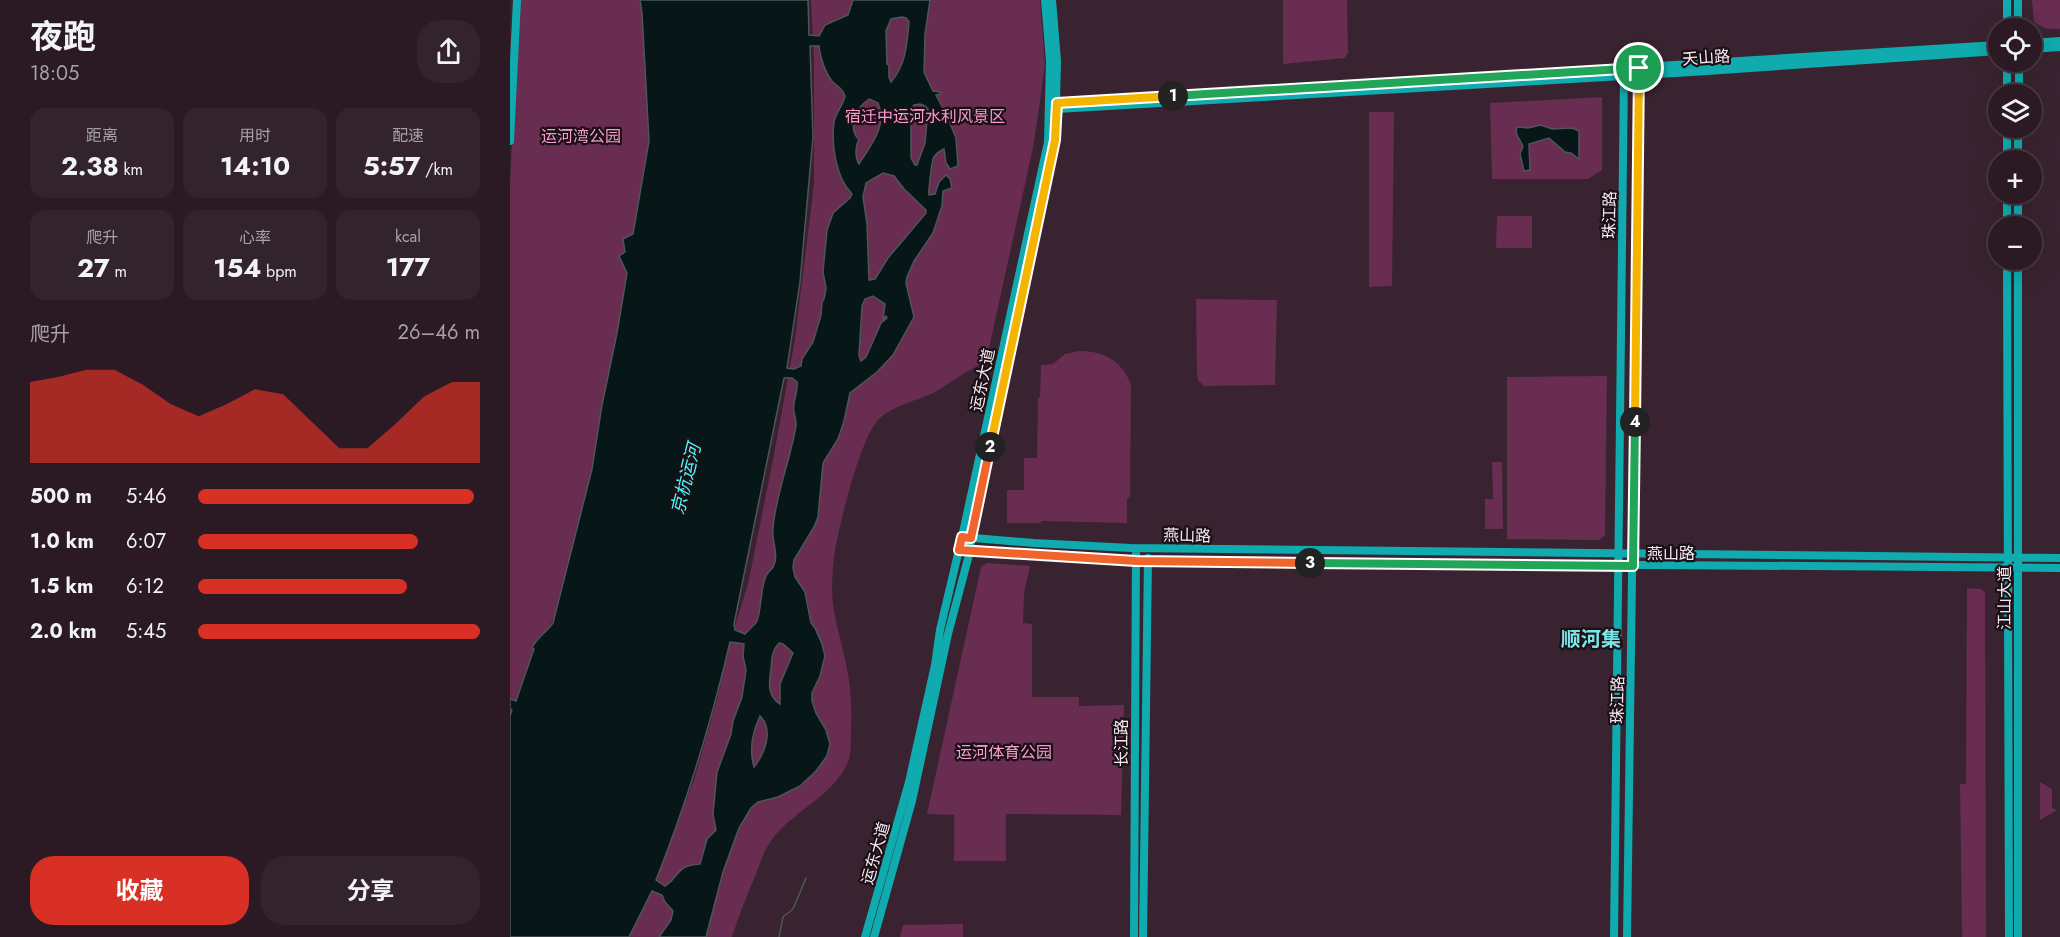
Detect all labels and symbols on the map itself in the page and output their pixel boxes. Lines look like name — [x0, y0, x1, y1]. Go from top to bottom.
pin — [1613, 42, 1664, 93]
street label: 天山路 — [1681, 44, 1731, 71]
pin: 1 — [1158, 81, 1188, 111]
park label: 宿迁中运河水利风景区 — [845, 105, 1005, 128]
park label: 运河湾公园 — [541, 125, 621, 148]
street label: 珠江路 — [1598, 191, 1621, 239]
street label: 运东大道 — [965, 346, 1000, 414]
pin: 4 — [1620, 407, 1650, 437]
pin: 2 — [975, 432, 1005, 462]
water label: 京杭运河 — [665, 438, 708, 517]
street label: 燕山路 — [1163, 524, 1211, 547]
street label: 燕山路 — [1647, 542, 1695, 565]
pin: 3 — [1295, 548, 1325, 578]
street label: 江山大道 — [1993, 566, 2016, 630]
district label: 顺河集 — [1561, 625, 1621, 654]
street label: 珠江路 — [1606, 676, 1629, 724]
street label: 长江路 — [1110, 719, 1133, 767]
park label: 运河体育公园 — [956, 741, 1052, 764]
street label: 运东大道 — [856, 819, 895, 887]

